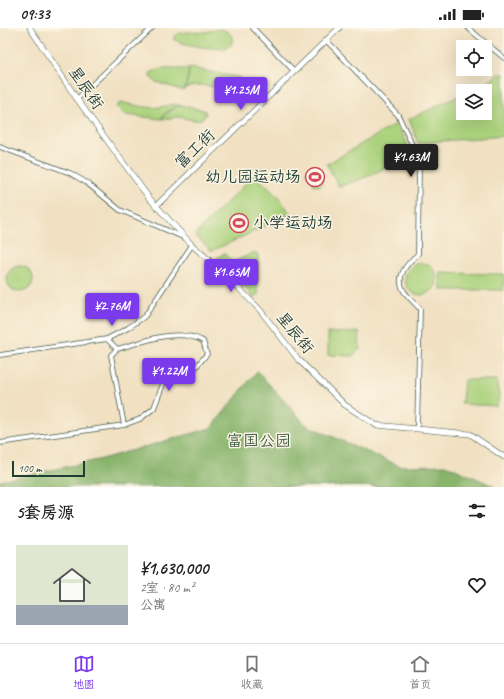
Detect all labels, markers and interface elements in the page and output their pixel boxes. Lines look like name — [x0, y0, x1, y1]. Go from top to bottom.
text: 09:33 — [20, 5, 50, 24]
map controls — [456, 40, 492, 120]
button: locate — [456, 40, 492, 76]
street label: 星辰街 — [64, 63, 108, 113]
pin: ¥1.25M — [208, 77, 274, 111]
text: ¥1.25M — [223, 82, 259, 98]
button: layers — [456, 84, 492, 120]
street label: 富工街 — [171, 125, 219, 173]
pin: ¥1.63M — [378, 144, 444, 178]
text: ¥1.63M — [393, 149, 429, 165]
sports icon: 幼儿园运动场 — [304, 166, 326, 188]
place label: 幼儿园运动场 — [205, 167, 301, 187]
sports icon: 小学运动场 — [228, 212, 250, 234]
place label: 小学运动场 — [253, 213, 333, 233]
pin: ¥1.65M — [198, 259, 264, 293]
text: ¥1.65M — [213, 264, 249, 280]
pin: ¥2.76M — [79, 293, 145, 327]
text: ¥2.76M — [94, 298, 130, 314]
street label: 星辰街 — [272, 308, 318, 358]
pin: ¥1.22M — [136, 358, 202, 392]
text: ¥1.22M — [151, 363, 187, 379]
park label: 富国公园 — [227, 431, 291, 451]
scale bar — [12, 459, 85, 478]
text: 100 m — [18, 461, 42, 475]
icon: filters — [466, 500, 488, 522]
text: 5套房源 — [16, 502, 74, 523]
text: ¥1,630,000 — [140, 558, 208, 579]
icon: home — [48, 561, 96, 609]
icon: heart — [466, 574, 488, 596]
text: 2室 · 80 m² — [140, 580, 194, 596]
text: 公寓 — [140, 597, 166, 613]
tab: 地图 — [73, 653, 95, 691]
tab: 收藏 — [241, 653, 263, 691]
tab: 首页 — [409, 653, 431, 691]

